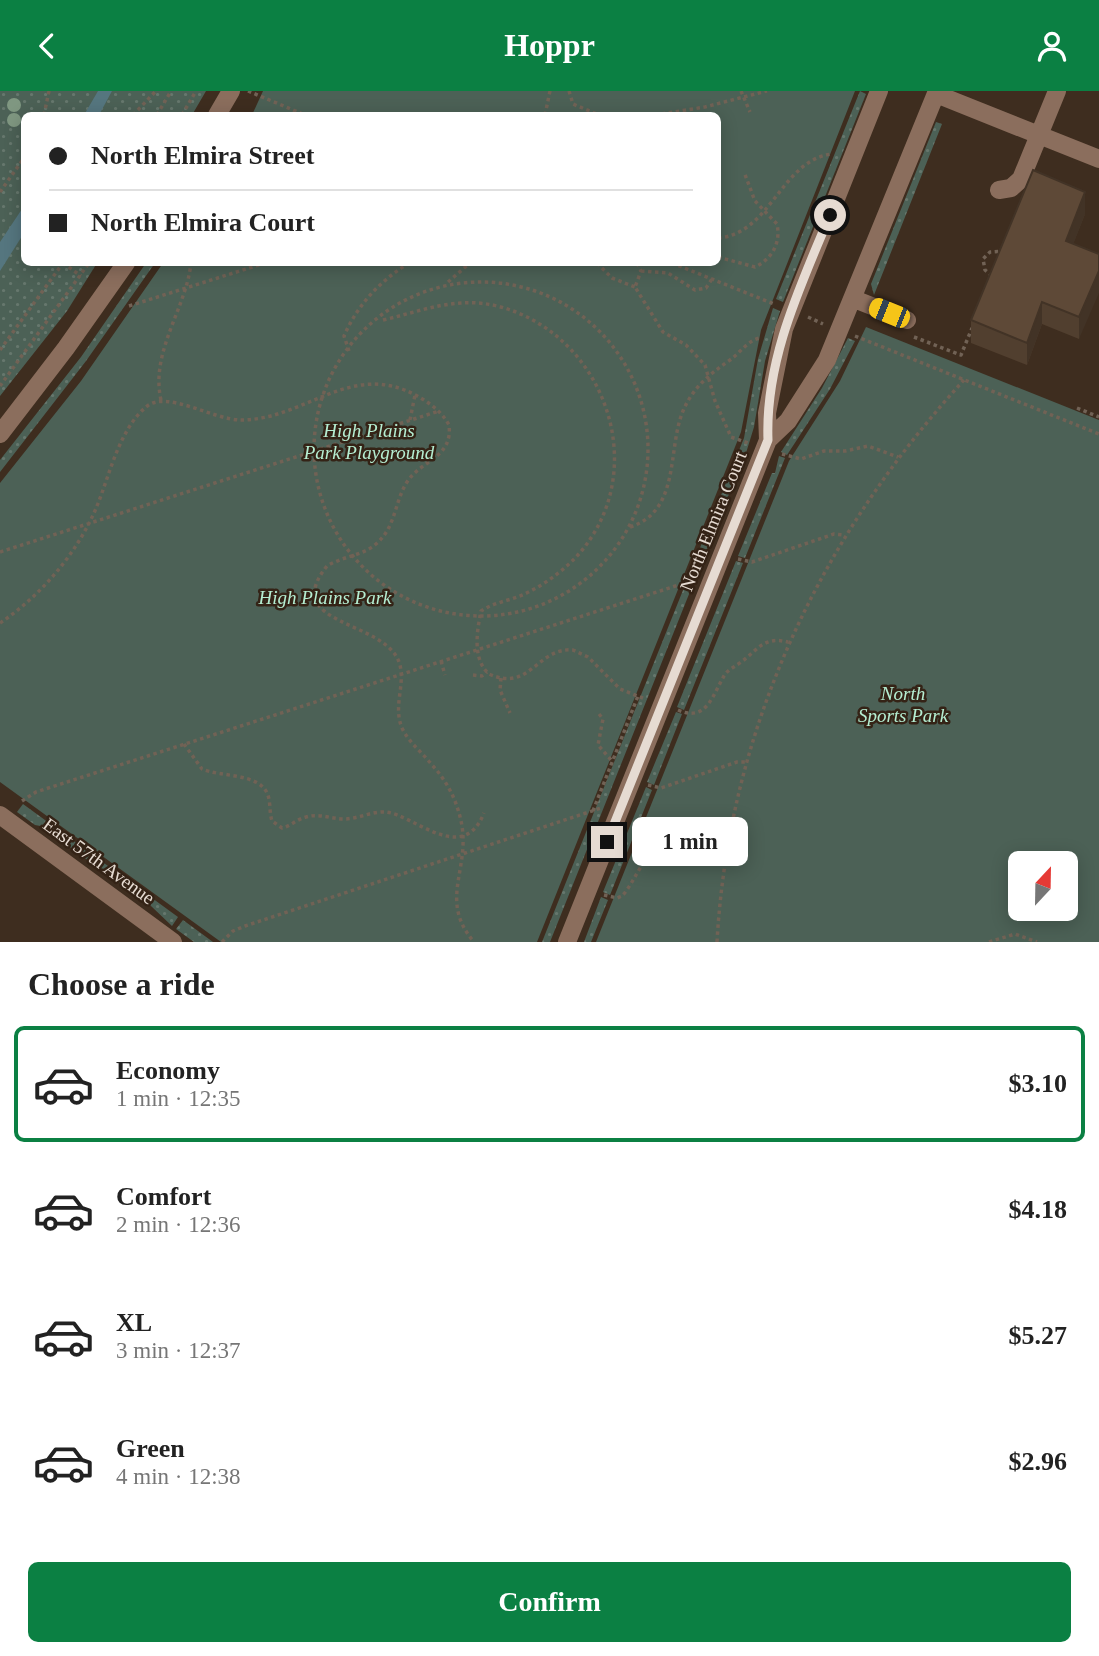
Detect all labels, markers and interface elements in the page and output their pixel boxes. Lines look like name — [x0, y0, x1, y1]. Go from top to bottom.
icon: back — [28, 27, 66, 65]
text: Hoppr — [504, 27, 595, 63]
icon: person — [1033, 27, 1071, 65]
text: North Elmira Street — [91, 141, 314, 170]
route start — [814, 199, 846, 231]
text: North Elmira Court — [91, 208, 315, 237]
car — [866, 295, 913, 331]
park label: High Plains Park Playground — [303, 420, 435, 463]
street label: North Elmira Court — [675, 447, 751, 594]
park label: High Plains Park — [258, 587, 392, 608]
park label: North Sports Park — [858, 683, 949, 726]
street label: East 57th Avenue — [39, 814, 159, 908]
callout: 1 min — [632, 817, 747, 867]
route end — [591, 826, 623, 858]
text: 1 min — [662, 829, 718, 854]
north arrow — [1008, 851, 1078, 921]
map controls — [1008, 851, 1078, 921]
text: Choose a ride — [28, 966, 215, 1002]
icon: car — [32, 1053, 95, 1116]
text: Economy — [116, 1056, 220, 1085]
text: $3.10 — [1009, 1069, 1067, 1098]
text: 1 min · 12:35 — [116, 1086, 241, 1111]
icon: car — [32, 1179, 95, 1242]
text: Comfort — [116, 1182, 211, 1211]
text: $4.18 — [1009, 1195, 1067, 1224]
text: 2 min · 12:36 — [116, 1212, 241, 1237]
icon: car — [32, 1305, 95, 1368]
text: XL — [116, 1308, 152, 1337]
text: $5.27 — [1009, 1321, 1067, 1350]
text: 3 min · 12:37 — [116, 1338, 241, 1363]
icon: car — [32, 1431, 95, 1494]
text: Green — [116, 1434, 185, 1463]
text: $2.96 — [1009, 1447, 1067, 1476]
text: 4 min · 12:38 — [116, 1464, 241, 1489]
button: Confirm — [28, 1562, 1071, 1642]

